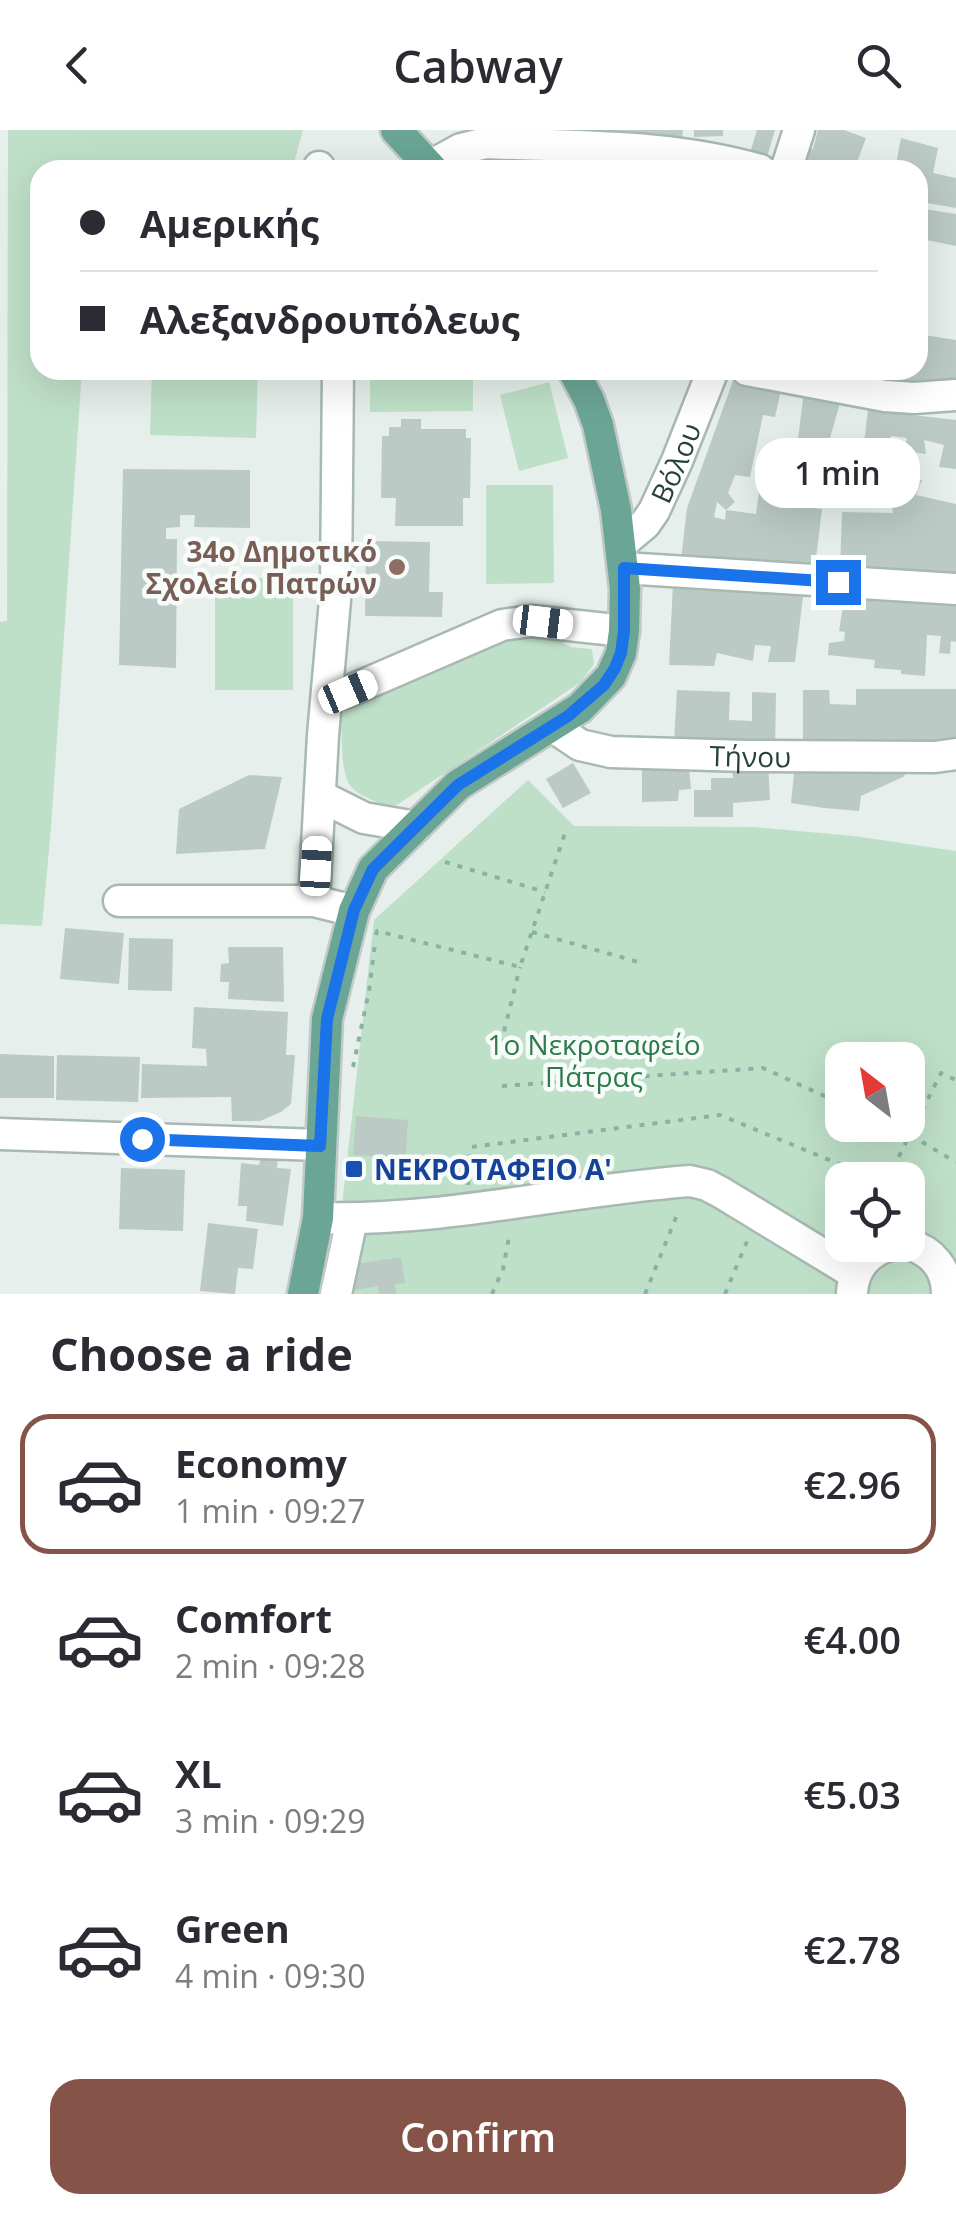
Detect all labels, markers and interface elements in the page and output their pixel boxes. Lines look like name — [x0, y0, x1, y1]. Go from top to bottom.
text: Cabway — [393, 35, 563, 96]
icon: back — [50, 38, 105, 93]
icon: search — [851, 38, 906, 93]
text: Αμερικής — [140, 197, 319, 249]
text: Αλεξανδρουπόλεως — [140, 293, 520, 345]
street label: Βόλου — [641, 417, 709, 509]
callout: 1 min — [756, 437, 920, 507]
text: 1 min — [794, 451, 881, 494]
place label: 34ο Δημοτικό Σχολείο Πατρών — [146, 532, 377, 602]
marker: 34ο Δημοτικό Σχολείο Πατρών — [386, 556, 408, 578]
route end — [816, 560, 861, 605]
car — [511, 603, 575, 641]
car — [315, 666, 381, 718]
street label: Τήνου — [709, 736, 791, 775]
car — [299, 835, 333, 897]
park label: 1o Νεκροταφείο Πάτρας — [487, 1025, 701, 1095]
north arrow — [825, 1042, 925, 1142]
map controls — [825, 1042, 925, 1262]
route start — [120, 1117, 165, 1162]
place label: ΝΕΚΡΟΤΑΦΕΙΟ Α' — [374, 1150, 612, 1188]
marker: ΝΕΚΡΟΤΑΦΕΙΟ Α' — [343, 1158, 365, 1180]
button: locate — [825, 1162, 925, 1262]
text: Choose a ride — [50, 1323, 353, 1384]
text: Economy — [175, 1437, 347, 1489]
icon: car — [55, 1439, 145, 1529]
text: €2.96 — [804, 1458, 901, 1510]
text: 1 min · 09:27 — [175, 1489, 366, 1532]
text: Comfort — [175, 1592, 332, 1644]
icon: car — [55, 1594, 145, 1684]
text: €4.00 — [804, 1613, 901, 1665]
text: 2 min · 09:28 — [175, 1644, 366, 1687]
text: XL — [175, 1747, 222, 1799]
icon: car — [55, 1749, 145, 1839]
text: €5.03 — [804, 1768, 901, 1820]
text: 3 min · 09:29 — [175, 1799, 366, 1842]
text: Green — [175, 1902, 290, 1954]
icon: car — [55, 1904, 145, 1994]
text: €2.78 — [804, 1923, 901, 1975]
text: 4 min · 09:30 — [175, 1954, 366, 1997]
button: Confirm — [50, 2079, 906, 2194]

